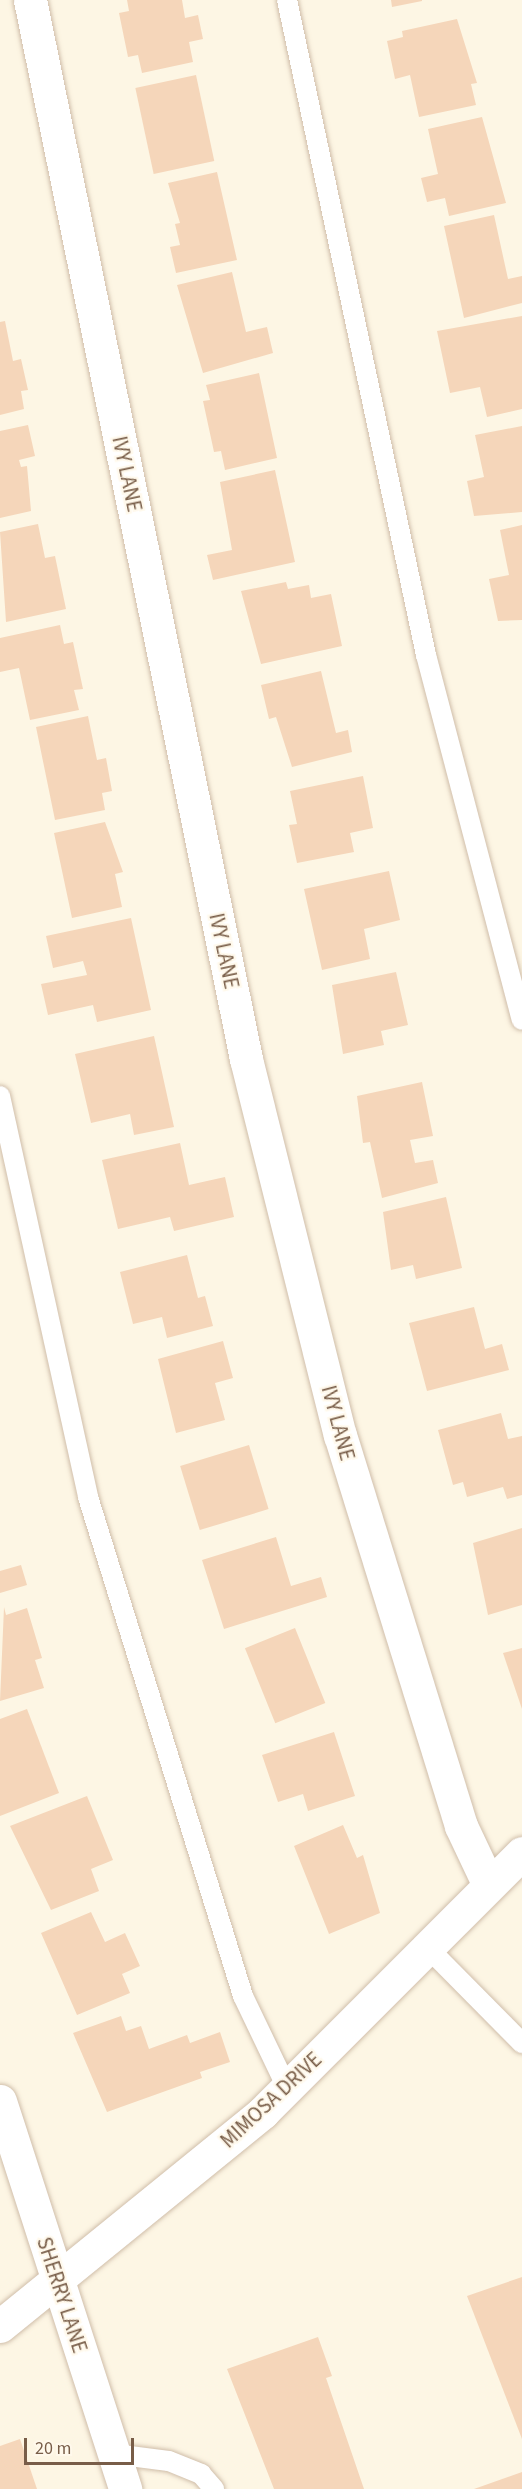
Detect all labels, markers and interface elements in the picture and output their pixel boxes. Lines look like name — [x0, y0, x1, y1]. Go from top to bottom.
street label: IVY LANE — [107, 434, 147, 514]
street label: IVY LANE — [204, 911, 244, 991]
street label: IVY LANE — [316, 1383, 360, 1463]
street label: MIMOSA DRIVE — [215, 2047, 327, 2153]
street label: SHERRY LANE — [31, 2234, 93, 2356]
scale bar — [27, 2426, 136, 2464]
text: 20 m — [35, 2436, 71, 2461]

